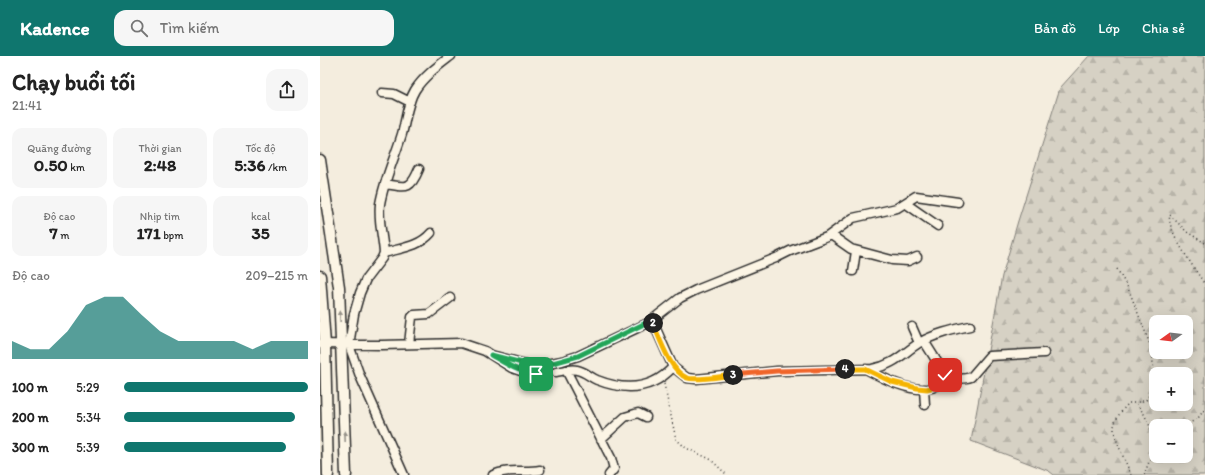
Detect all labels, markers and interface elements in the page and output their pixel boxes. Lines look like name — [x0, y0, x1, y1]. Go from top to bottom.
search box — [114, 10, 394, 46]
text: Kadence — [20, 17, 90, 40]
icon: search — [128, 17, 150, 39]
text: Tìm kiếm — [160, 19, 219, 37]
text: Bản đồ — [1034, 20, 1076, 37]
text: Lớp — [1098, 20, 1120, 37]
text: Chia sẻ — [1142, 20, 1185, 37]
text: Chạy buổi tối — [12, 69, 135, 96]
button: share — [266, 69, 308, 111]
text: 21:41 — [12, 98, 42, 113]
text: Quãng đường — [27, 142, 91, 155]
text: Thời gian — [138, 142, 182, 155]
text: Tốc độ — [246, 142, 276, 155]
text: 0.50 — [34, 155, 68, 175]
text: 2:48 — [144, 155, 176, 175]
text: 5:36 — [234, 155, 266, 175]
text: km — [68, 161, 85, 174]
text: /km — [266, 161, 287, 174]
text: Độ cao — [43, 210, 75, 223]
text: Nhịp tim — [140, 210, 180, 223]
text: kcal — [251, 210, 270, 223]
text: 7 — [49, 223, 58, 243]
text: 171 — [136, 223, 161, 243]
text: 35 — [252, 223, 270, 243]
text: m — [58, 229, 69, 242]
text: bpm — [161, 229, 184, 242]
text: Độ cao — [12, 268, 50, 283]
text: 209–215 m — [246, 268, 308, 283]
one-way arrow — [337, 309, 343, 322]
pin: 2 — [643, 313, 663, 333]
north arrow — [1149, 315, 1193, 359]
map controls — [1149, 315, 1193, 463]
text: 2 — [650, 316, 656, 329]
pin — [519, 357, 553, 391]
pin — [928, 358, 962, 392]
pin: 4 — [835, 359, 855, 379]
text: 4 — [842, 362, 848, 375]
icon: arrive — [525, 363, 547, 385]
icon: check — [934, 364, 956, 386]
pin: 3 — [723, 365, 743, 385]
button: + — [1149, 367, 1193, 411]
text: 3 — [730, 368, 736, 381]
text: 100 m — [12, 380, 48, 395]
text: 5:29 — [76, 380, 100, 395]
text: 200 m — [12, 410, 49, 425]
text: 5:34 — [76, 410, 101, 425]
button: − — [1149, 419, 1193, 463]
one-way arrow — [342, 429, 348, 442]
text: 300 m — [12, 440, 49, 455]
text: 5:39 — [76, 440, 100, 455]

